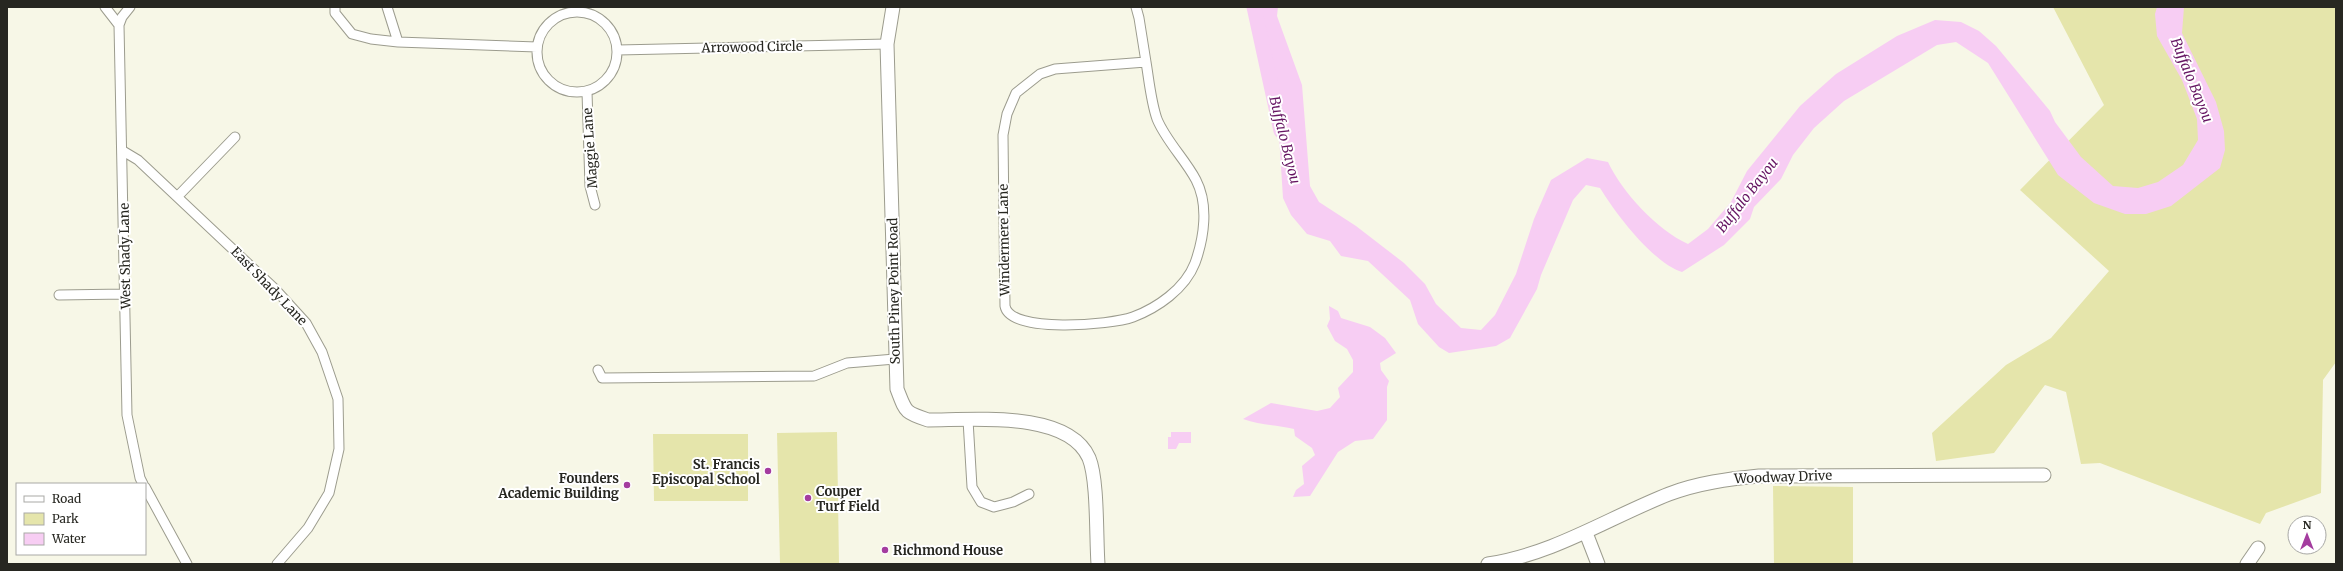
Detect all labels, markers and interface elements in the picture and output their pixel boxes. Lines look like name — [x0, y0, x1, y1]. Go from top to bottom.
water label: Buffalo Bayou — [2167, 35, 2217, 125]
street label: Arrowood Circle — [700, 38, 803, 56]
water label: Buffalo Bayou — [1265, 94, 1305, 186]
street label: Maggie Lane — [579, 107, 601, 189]
water label: Buffalo Bayou — [1712, 154, 1782, 236]
street label: Windermere Lane — [995, 184, 1013, 297]
street label: West Shady Lane — [116, 202, 134, 310]
street label: South Piney Point Road — [884, 217, 904, 364]
street label: East Shady Lane — [227, 243, 311, 329]
place label: St. Francis Episcopal School — [652, 456, 760, 488]
marker: St. Francis Episcopal School — [763, 466, 773, 476]
street label: Woodway Drive — [1733, 467, 1833, 487]
place label: Founders Academic Building — [498, 470, 619, 502]
marker: Founders Academic Building — [622, 480, 632, 490]
legend — [16, 483, 146, 555]
place label: Couper Turf Field — [816, 483, 879, 515]
text: Road — [52, 491, 81, 506]
marker: Couper Turf Field — [803, 493, 813, 503]
text: Park — [52, 511, 79, 526]
north arrow — [2287, 515, 2327, 555]
text: N — [2303, 518, 2312, 532]
text: Water — [51, 531, 87, 546]
place label: Richmond House — [893, 542, 1003, 559]
marker: Richmond House — [880, 545, 890, 555]

